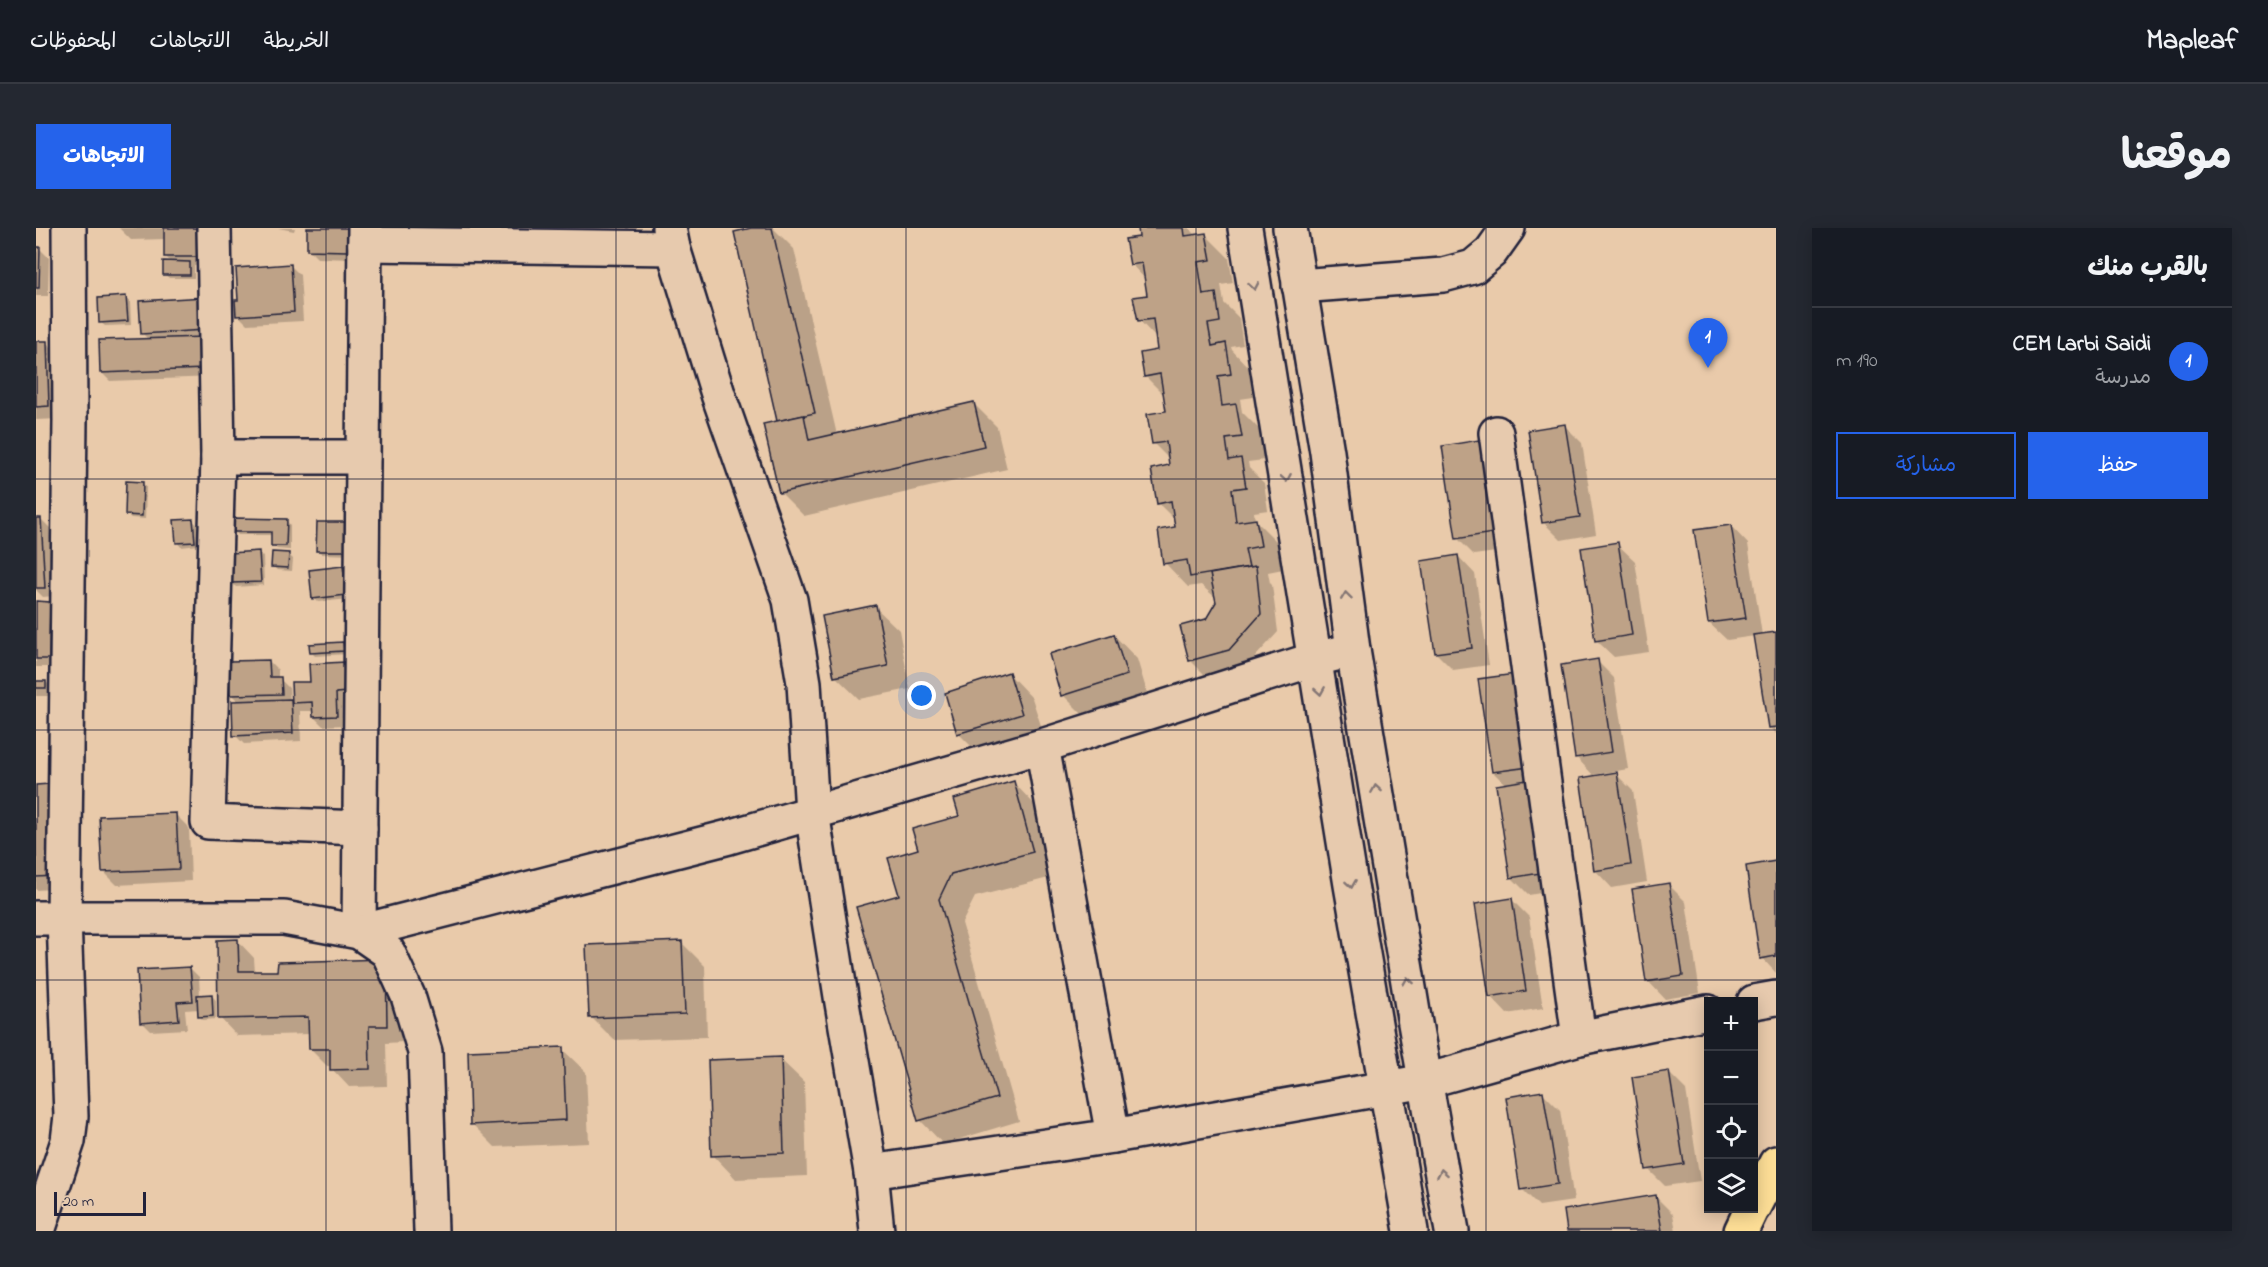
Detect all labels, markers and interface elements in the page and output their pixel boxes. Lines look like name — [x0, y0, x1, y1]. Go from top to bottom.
text: Mapleaf — [2146, 21, 2238, 62]
text: المحفوظات — [30, 27, 116, 57]
text: الاتجاهات — [149, 27, 231, 57]
text: الخريطة — [264, 27, 329, 57]
button: الاتجاهات — [36, 124, 171, 189]
text: موقعنا — [2121, 127, 2232, 188]
text: بالقرب منك — [2087, 250, 2208, 288]
one-way arrow — [1247, 280, 1260, 290]
pin: 1 — [1688, 318, 1728, 368]
text: CEM Larbi Saidi — [2013, 329, 2151, 361]
text: 190 m — [1836, 347, 1878, 376]
text: 1 — [2185, 347, 2192, 376]
text: مدرسة — [2095, 364, 2151, 393]
button: مشاركة — [1836, 432, 2016, 499]
button: حفظ — [2028, 432, 2208, 499]
one-way arrow — [1279, 473, 1292, 483]
one-way arrow — [1340, 592, 1353, 601]
your location — [907, 681, 936, 710]
one-way arrow — [1313, 687, 1325, 696]
one-way arrow — [1370, 784, 1383, 794]
one-way arrow — [1344, 879, 1356, 889]
one-way arrow — [1402, 977, 1414, 986]
map controls — [1704, 997, 1758, 1213]
button: + — [1704, 997, 1758, 1051]
button: − — [1704, 1051, 1758, 1105]
button: locate — [1704, 1105, 1758, 1159]
button: layers — [1704, 1159, 1758, 1213]
one-way arrow — [1436, 1169, 1449, 1179]
scale bar — [54, 1189, 146, 1216]
text: 20 m — [63, 1190, 94, 1214]

